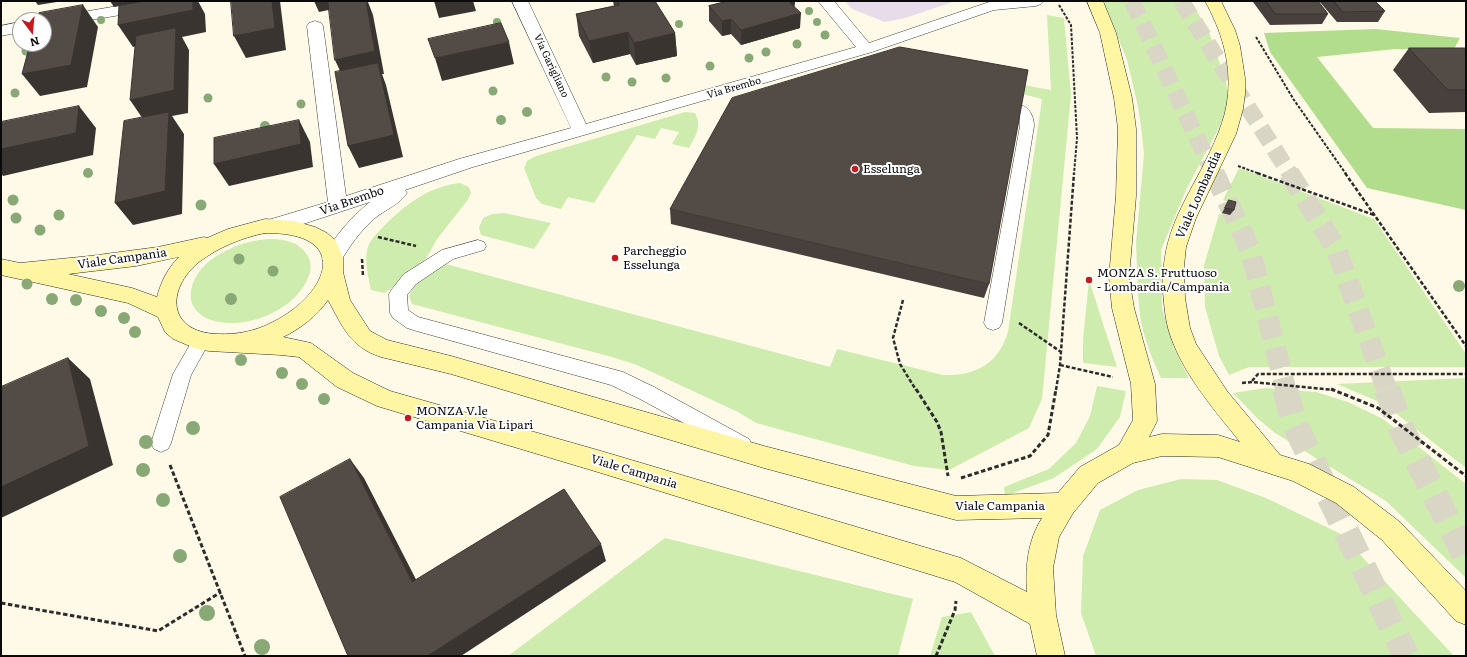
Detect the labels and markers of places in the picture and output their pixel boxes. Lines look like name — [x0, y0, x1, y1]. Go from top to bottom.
place label: Esselunga — [863, 162, 920, 176]
marker: Esselunga — [850, 164, 860, 174]
place label: Parcheggio Esselunga — [623, 244, 687, 272]
marker: Parcheggio Esselunga — [610, 253, 620, 263]
place label: MONZA S. Fruttuoso - Lombardia/Campania — [1097, 266, 1229, 294]
marker: MONZA S. Fruttuoso - Lombardia/Campania — [1084, 275, 1094, 285]
place label: MONZA V.le Campania Via Lipari — [416, 404, 533, 432]
marker: MONZA V.le Campania Via Lipari — [403, 413, 413, 423]

